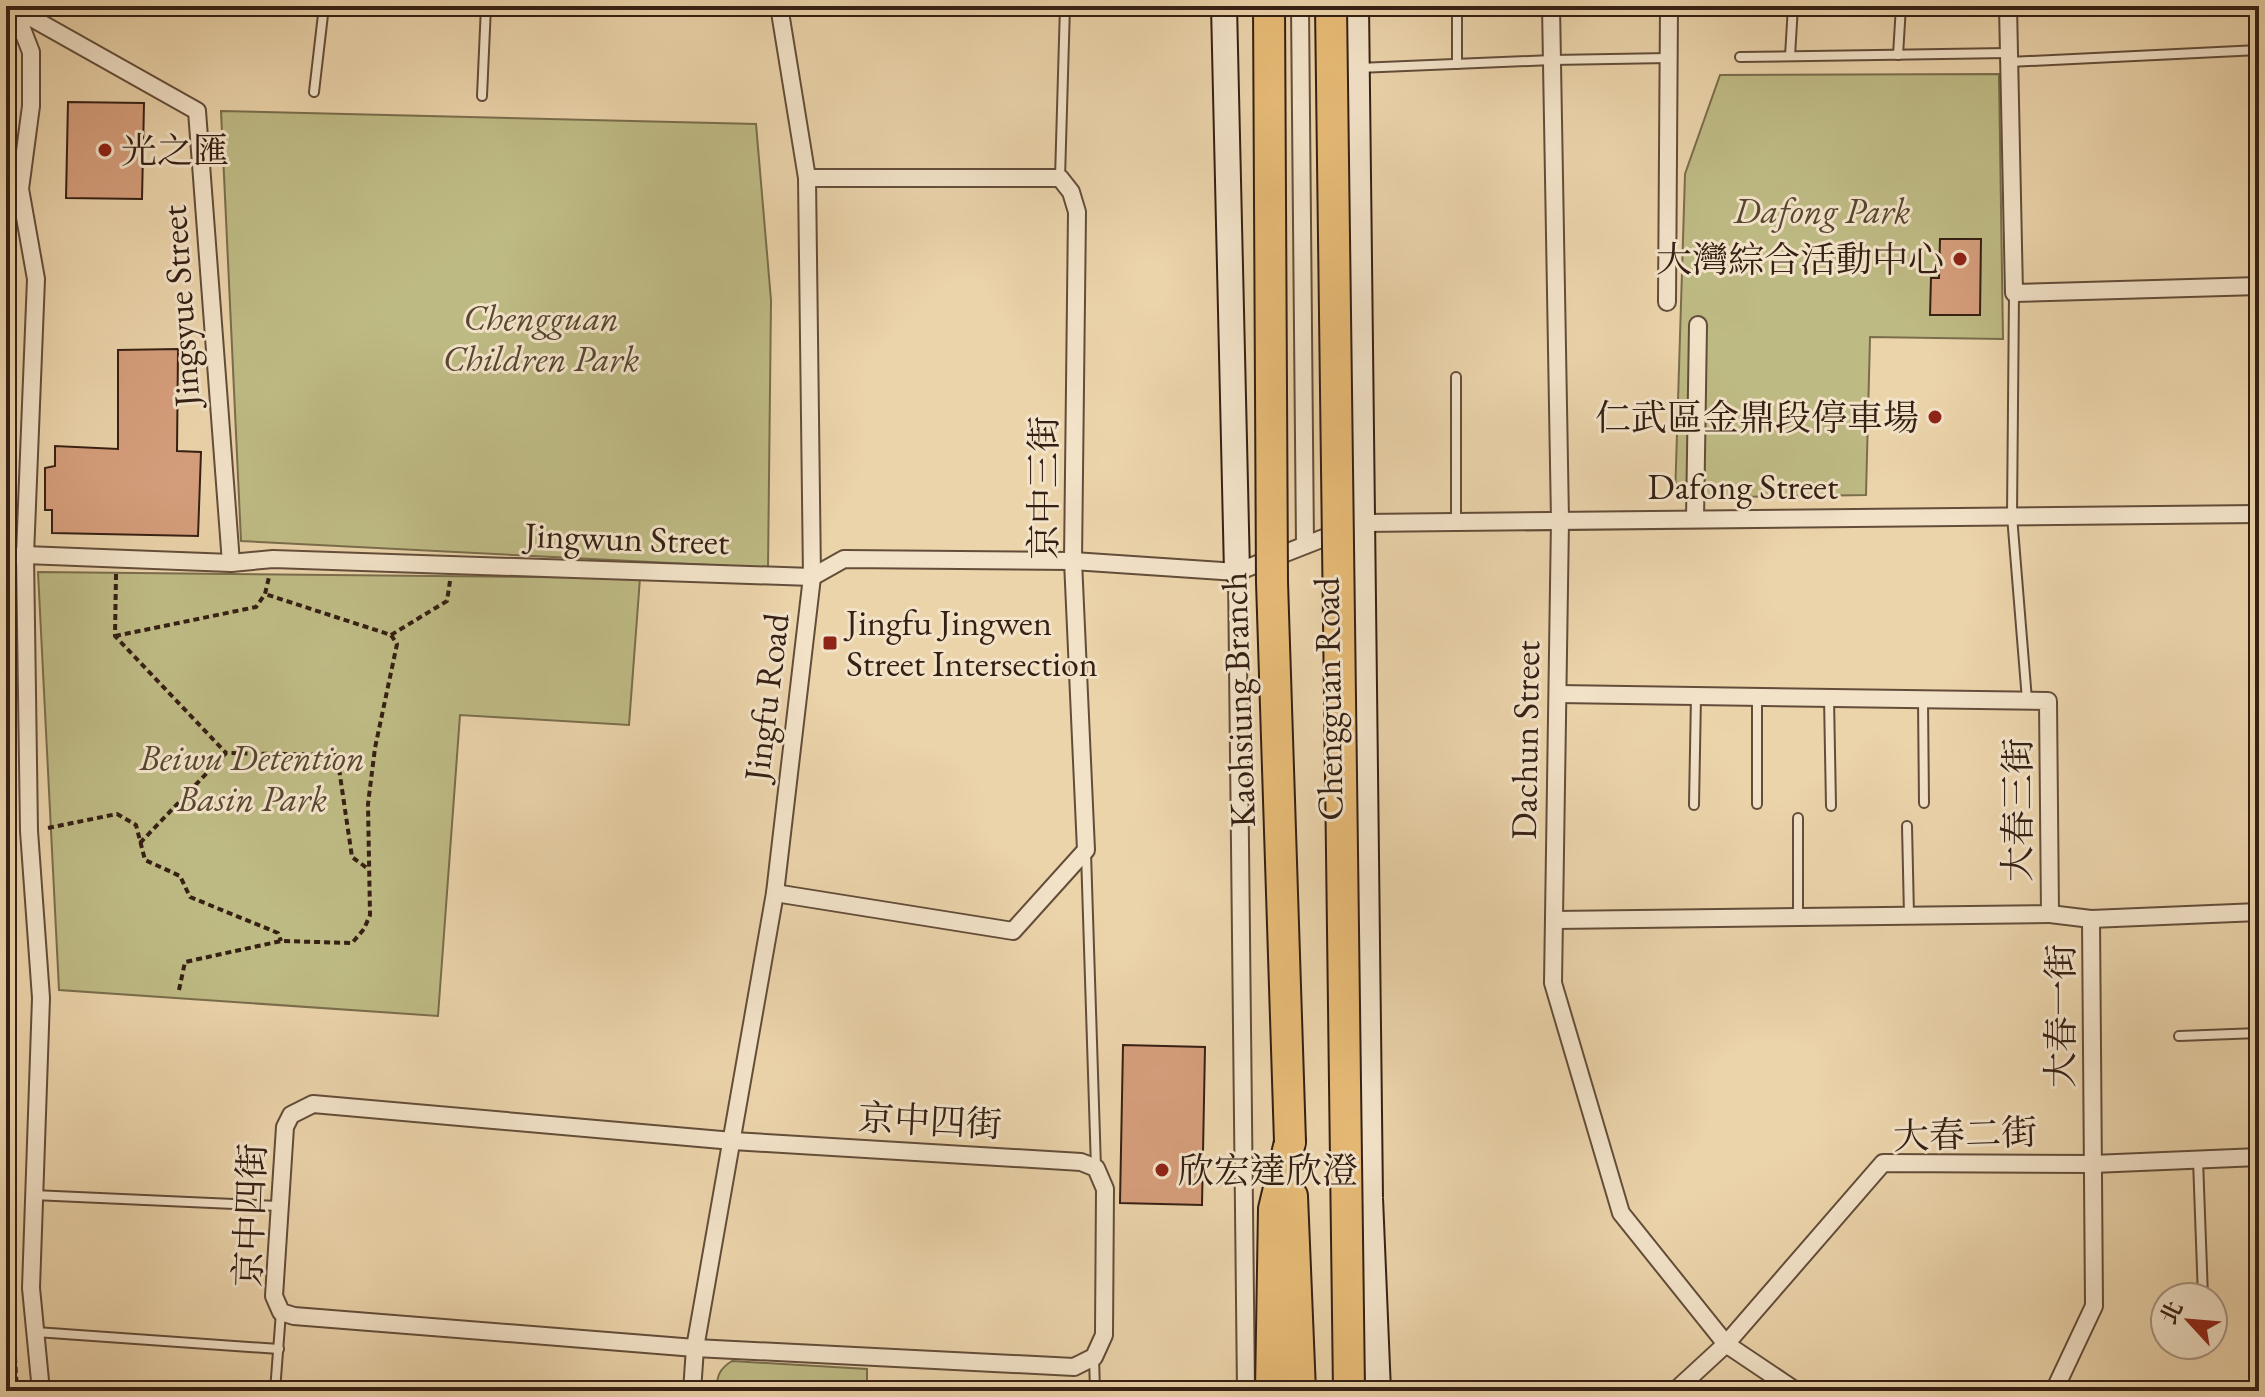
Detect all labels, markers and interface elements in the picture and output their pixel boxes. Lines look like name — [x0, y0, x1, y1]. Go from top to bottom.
place label: 光之匯 — [121, 127, 229, 174]
marker: 光之匯 — [96, 141, 114, 159]
park label: Dafong Park — [1733, 187, 1910, 234]
street label: Jingsyue Street — [149, 203, 211, 411]
place label: 大灣綜合活動中心 — [1656, 236, 1944, 283]
marker: 大灣綜合活動中心 — [1951, 250, 1969, 268]
park label: Chengguan Children Park — [443, 294, 639, 382]
place label: 仁武區金鼎段停車場 — [1595, 394, 1919, 441]
marker: 仁武區金鼎段停車場 — [1926, 408, 1944, 426]
street label: 京中三街 — [1020, 416, 1067, 560]
street label: Dafong Street — [1648, 463, 1839, 510]
street label: Jingwun Street — [521, 511, 731, 565]
street label: Kaohsiung Branch — [1210, 571, 1266, 829]
street label: Chengguan Road — [1302, 576, 1354, 821]
place label: Jingfu Jingwen Street Intersection — [843, 599, 1098, 687]
street label: Jingfu Road — [732, 610, 800, 787]
marker: Jingfu Jingwen Street Intersection — [821, 634, 839, 652]
street label: Dachun Street — [1500, 639, 1550, 840]
park label: Beiwu Detention Basin Park — [138, 734, 365, 822]
street label: 大春三街 — [1994, 738, 2041, 882]
street label: 大春一街 — [2037, 944, 2084, 1088]
street label: 京中四街 — [857, 1094, 1003, 1148]
street label: 大春二街 — [1892, 1108, 2038, 1160]
street label: 京中四街 — [224, 1142, 276, 1288]
place label: 欣宏達欣澄 — [1178, 1147, 1358, 1194]
marker: 欣宏達欣澄 — [1153, 1161, 1171, 1179]
north arrow — [2149, 1281, 2229, 1361]
text: 北 — [2154, 1296, 2189, 1329]

